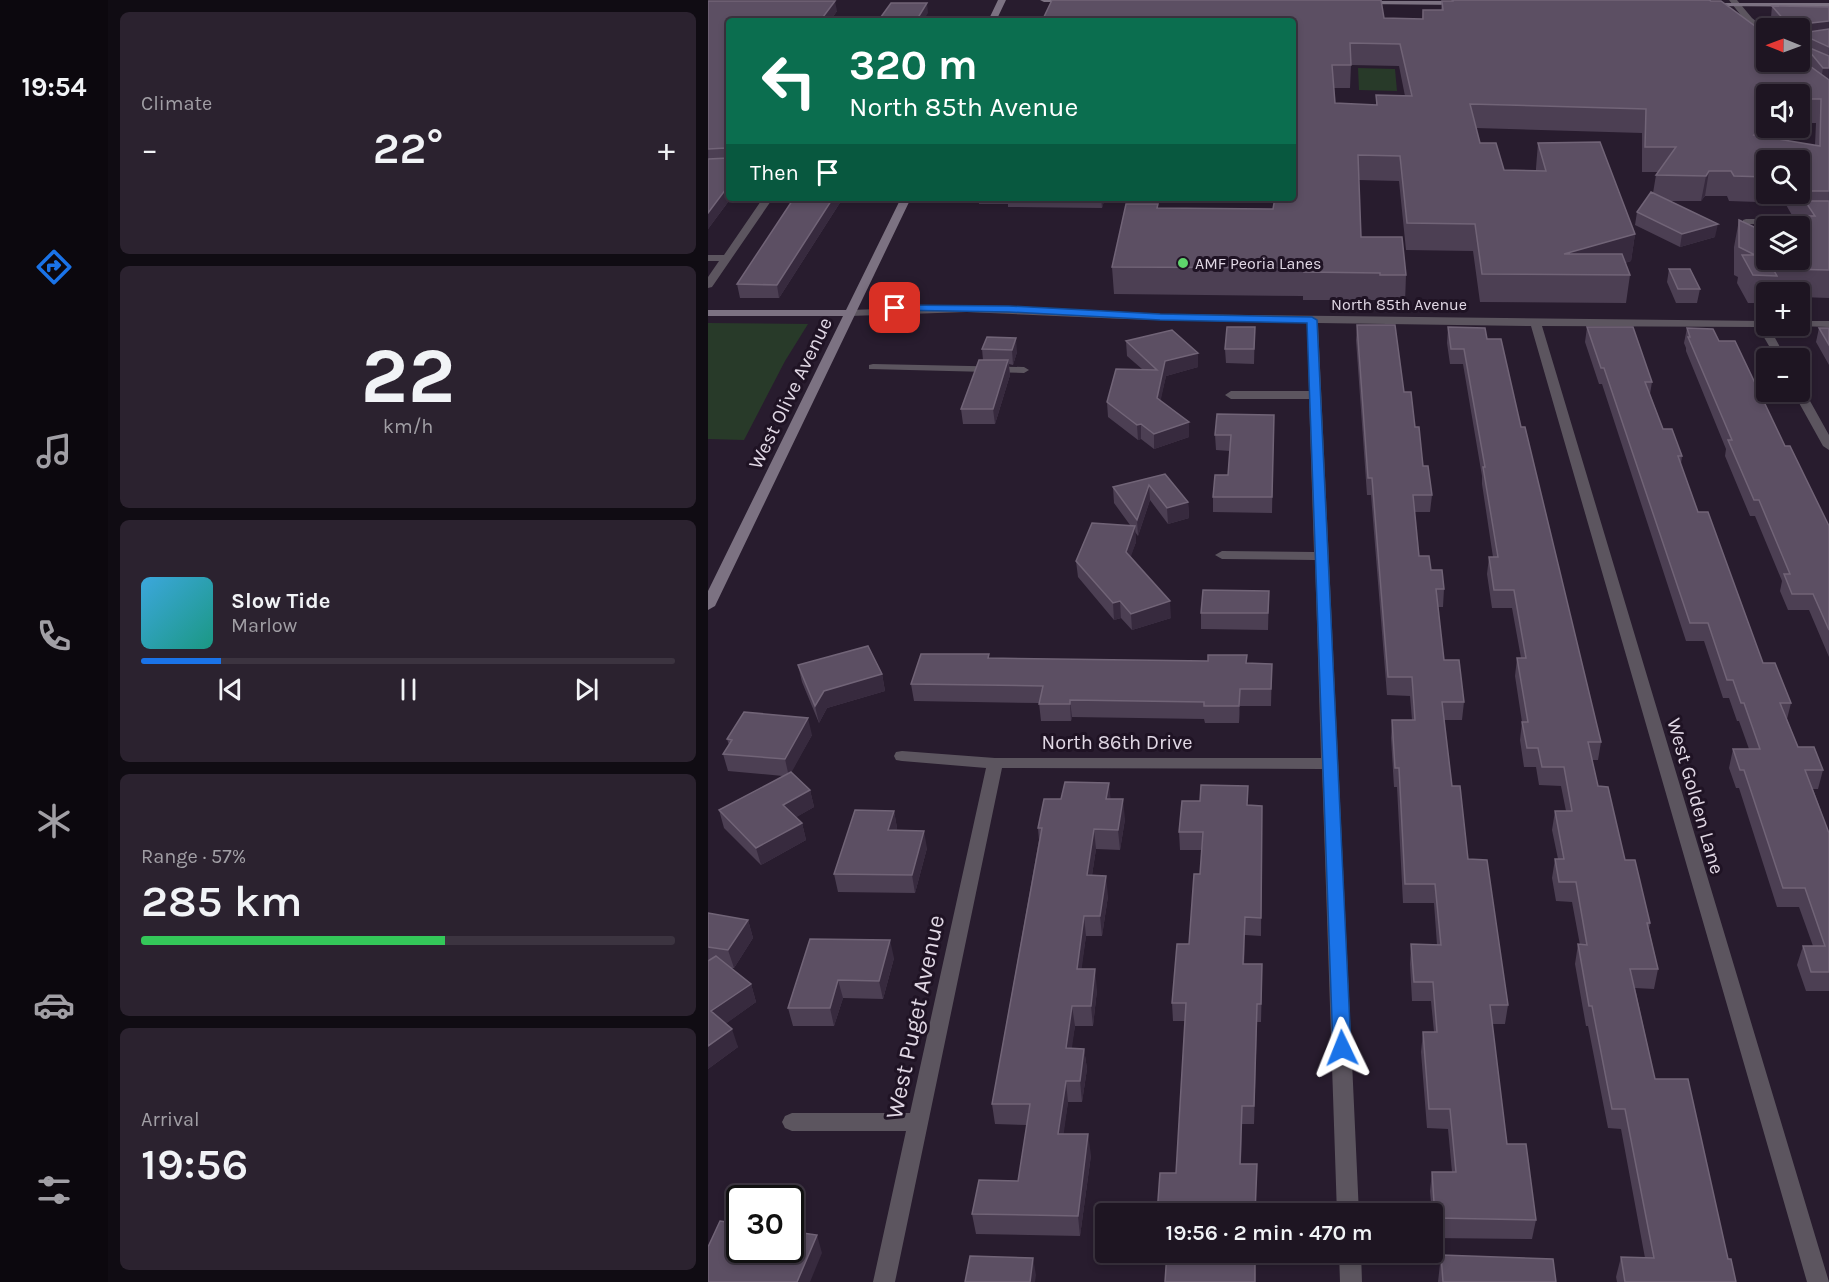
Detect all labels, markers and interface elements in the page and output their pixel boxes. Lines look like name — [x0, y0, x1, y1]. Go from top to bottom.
north arrow — [1756, 18, 1810, 72]
map controls — [1756, 18, 1810, 402]
text: 320 m — [849, 40, 978, 90]
icon: left — [750, 42, 828, 120]
text: 19:54 — [21, 71, 87, 103]
button: sound — [1756, 84, 1810, 138]
text: North 85th Avenue — [849, 91, 1078, 123]
text: Climate — [141, 92, 212, 115]
text: 22° — [373, 122, 443, 174]
text: − — [141, 130, 158, 168]
text: + — [658, 130, 675, 168]
button: search — [1756, 150, 1810, 204]
icon: arrive — [811, 156, 844, 189]
text: Then — [750, 160, 799, 186]
button: layers — [1756, 216, 1810, 270]
icon: directions — [33, 246, 75, 288]
place label: AMF Peoria Lanes — [1195, 254, 1321, 273]
marker: AMF Peoria Lanes — [1176, 256, 1190, 270]
pin — [869, 282, 920, 333]
button: + — [1756, 282, 1810, 336]
icon: arrive — [878, 291, 911, 324]
street label: North 85th Avenue — [1331, 295, 1467, 314]
street label: West Olive Avenue — [744, 314, 837, 473]
text: 22 — [361, 330, 455, 422]
button: − — [1756, 348, 1810, 402]
text: km/h — [383, 415, 433, 438]
icon: music — [33, 430, 75, 472]
text: Slow Tide — [231, 588, 331, 614]
text: Marlow — [231, 614, 297, 637]
icon: phone — [33, 615, 75, 657]
icon: previous — [214, 673, 247, 706]
icon: pause — [392, 673, 425, 706]
icon: next — [570, 673, 603, 706]
street label: West Golden Lane — [1662, 715, 1729, 877]
street label: North 86th Drive — [1042, 731, 1192, 754]
icon: climate — [33, 800, 75, 842]
text: Range · 57% — [141, 845, 246, 868]
text: 285 km — [141, 875, 303, 927]
street label: West Puget Avenue — [880, 912, 950, 1122]
icon: car — [33, 984, 75, 1026]
position arrow — [1310, 1016, 1374, 1080]
text: Arrival — [141, 1108, 200, 1131]
text: 19:56 — [141, 1138, 248, 1190]
icon: filters — [33, 1169, 75, 1211]
speed limit sign: 30 — [726, 1185, 804, 1263]
text: 19:56 · 2 min · 470 m — [1165, 1220, 1373, 1246]

